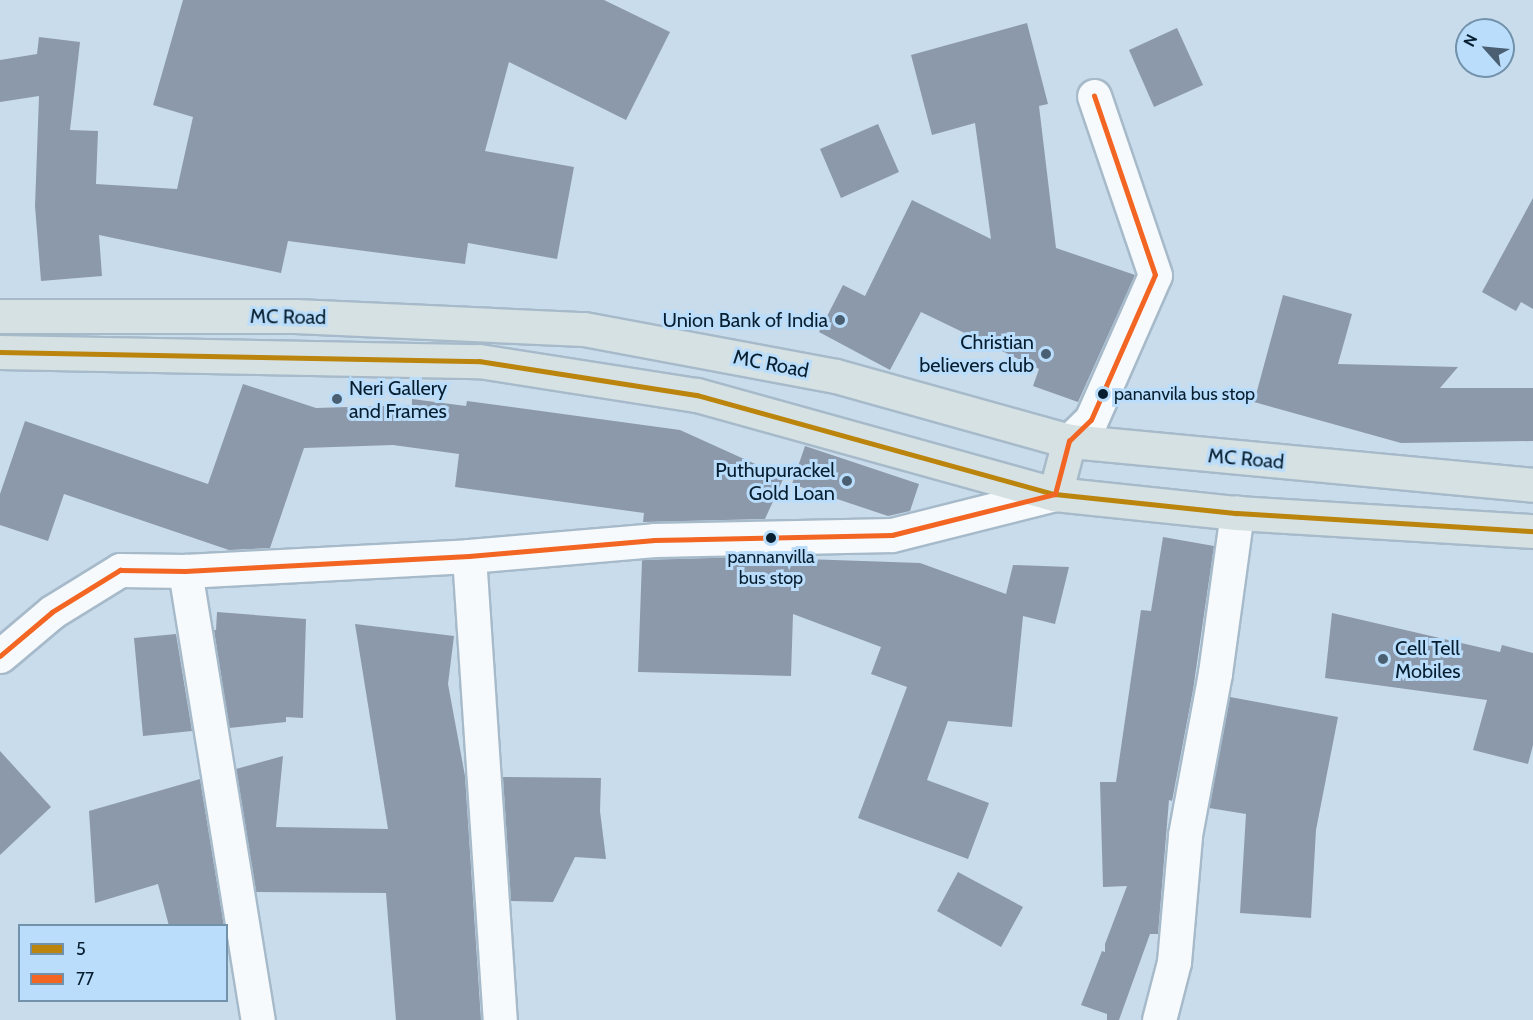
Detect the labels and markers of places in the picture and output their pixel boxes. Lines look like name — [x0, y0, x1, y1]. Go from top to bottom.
place label: Union Bank of India — [663, 308, 828, 332]
marker: Union Bank of India — [833, 313, 847, 327]
place label: Christian believers club — [919, 330, 1034, 377]
marker: Christian believers club — [1039, 347, 1053, 361]
place label: Neri Gallery and Frames — [349, 376, 447, 423]
place label: pananvila bus stop — [1114, 383, 1255, 405]
marker: pananvila bus stop — [1097, 388, 1109, 400]
marker: Neri Gallery and Frames — [330, 392, 344, 406]
place label: Puthupurackel Gold Loan — [715, 458, 835, 505]
marker: Puthupurackel Gold Loan — [840, 474, 854, 488]
marker: pannanvilla bus stop — [765, 532, 777, 544]
place label: pannanvilla bus stop — [727, 547, 815, 590]
place label: Cell Tell Mobiles — [1395, 636, 1460, 683]
marker: Cell Tell Mobiles — [1376, 652, 1390, 666]

